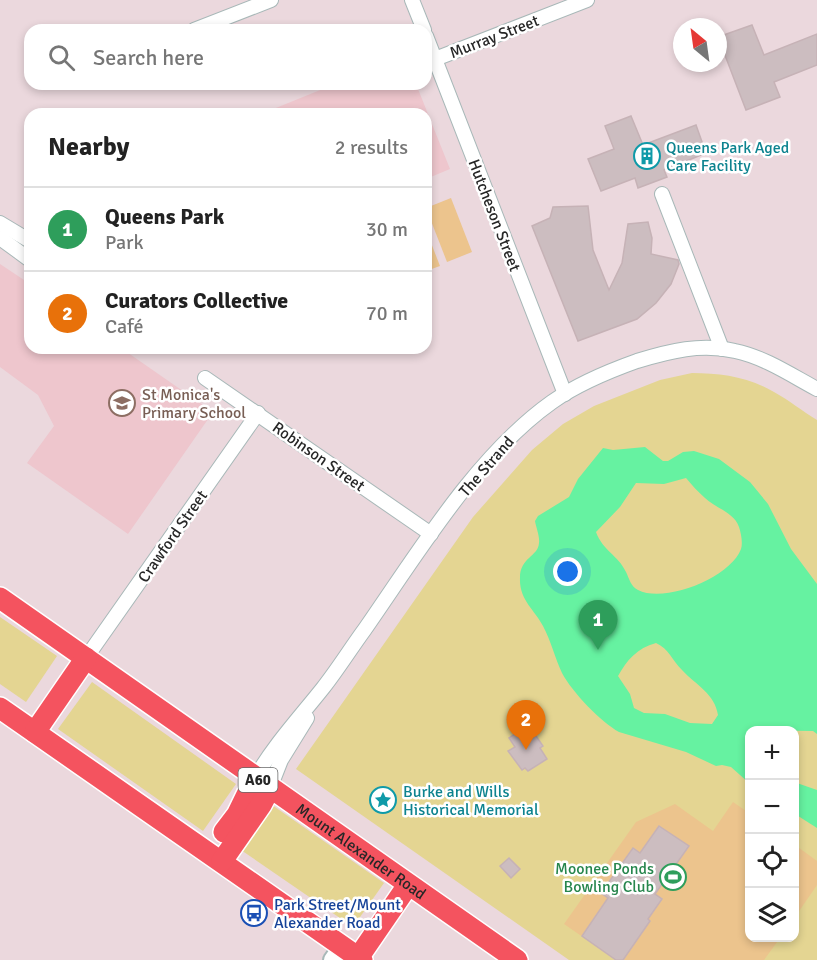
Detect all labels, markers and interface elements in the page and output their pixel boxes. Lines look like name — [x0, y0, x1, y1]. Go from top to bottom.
street label: Murray Street — [447, 11, 542, 63]
north arrow — [673, 18, 727, 72]
search box — [24, 24, 432, 90]
icon: search — [45, 41, 78, 74]
text: Search here — [93, 44, 204, 71]
text: Nearby — [48, 131, 129, 163]
text: 2 results — [335, 135, 408, 160]
place label: Queens Park Aged Care Facility — [666, 138, 789, 176]
building icon: Queens Park Aged Care Facility — [632, 141, 662, 171]
street label: Hutcheson Street — [463, 156, 525, 275]
text: Queens Park — [105, 203, 224, 230]
text: 1 — [62, 217, 73, 242]
text: 30 m — [366, 217, 408, 242]
text: Park — [105, 230, 143, 255]
text: Curators Collective — [105, 287, 288, 314]
text: 2 — [62, 301, 73, 326]
text: 70 m — [366, 301, 408, 326]
text: Café — [105, 314, 144, 339]
place label: St Monica's Primary School — [142, 385, 246, 423]
school or university icon: St Monica's Primary School — [107, 388, 137, 418]
street label: Robinson Street — [268, 418, 369, 496]
street label: The Strand — [455, 432, 518, 501]
street label: Crawford Street — [134, 486, 212, 587]
your location — [553, 557, 582, 586]
pin: 1 — [578, 600, 618, 650]
pin: 2 — [506, 700, 546, 750]
map controls — [745, 726, 799, 942]
button: + — [745, 726, 799, 780]
road number: A60 — [238, 768, 278, 792]
button: − — [745, 780, 799, 834]
place label: Burke and Wills Historical Memorial — [403, 782, 539, 820]
place icon: Burke and Wills Historical Memorial — [368, 785, 398, 815]
street label: Mount Alexander Road — [292, 799, 430, 904]
button: locate — [745, 834, 799, 888]
place label: Moonee Ponds Bowling Club — [555, 859, 654, 897]
sports icon: Moonee Ponds Bowling Club — [658, 862, 688, 892]
button: layers — [745, 888, 799, 942]
place label: Park Street/Mount Alexander Road — [274, 895, 401, 933]
bus stop icon: Park Street/Mount Alexander Road — [239, 898, 269, 928]

